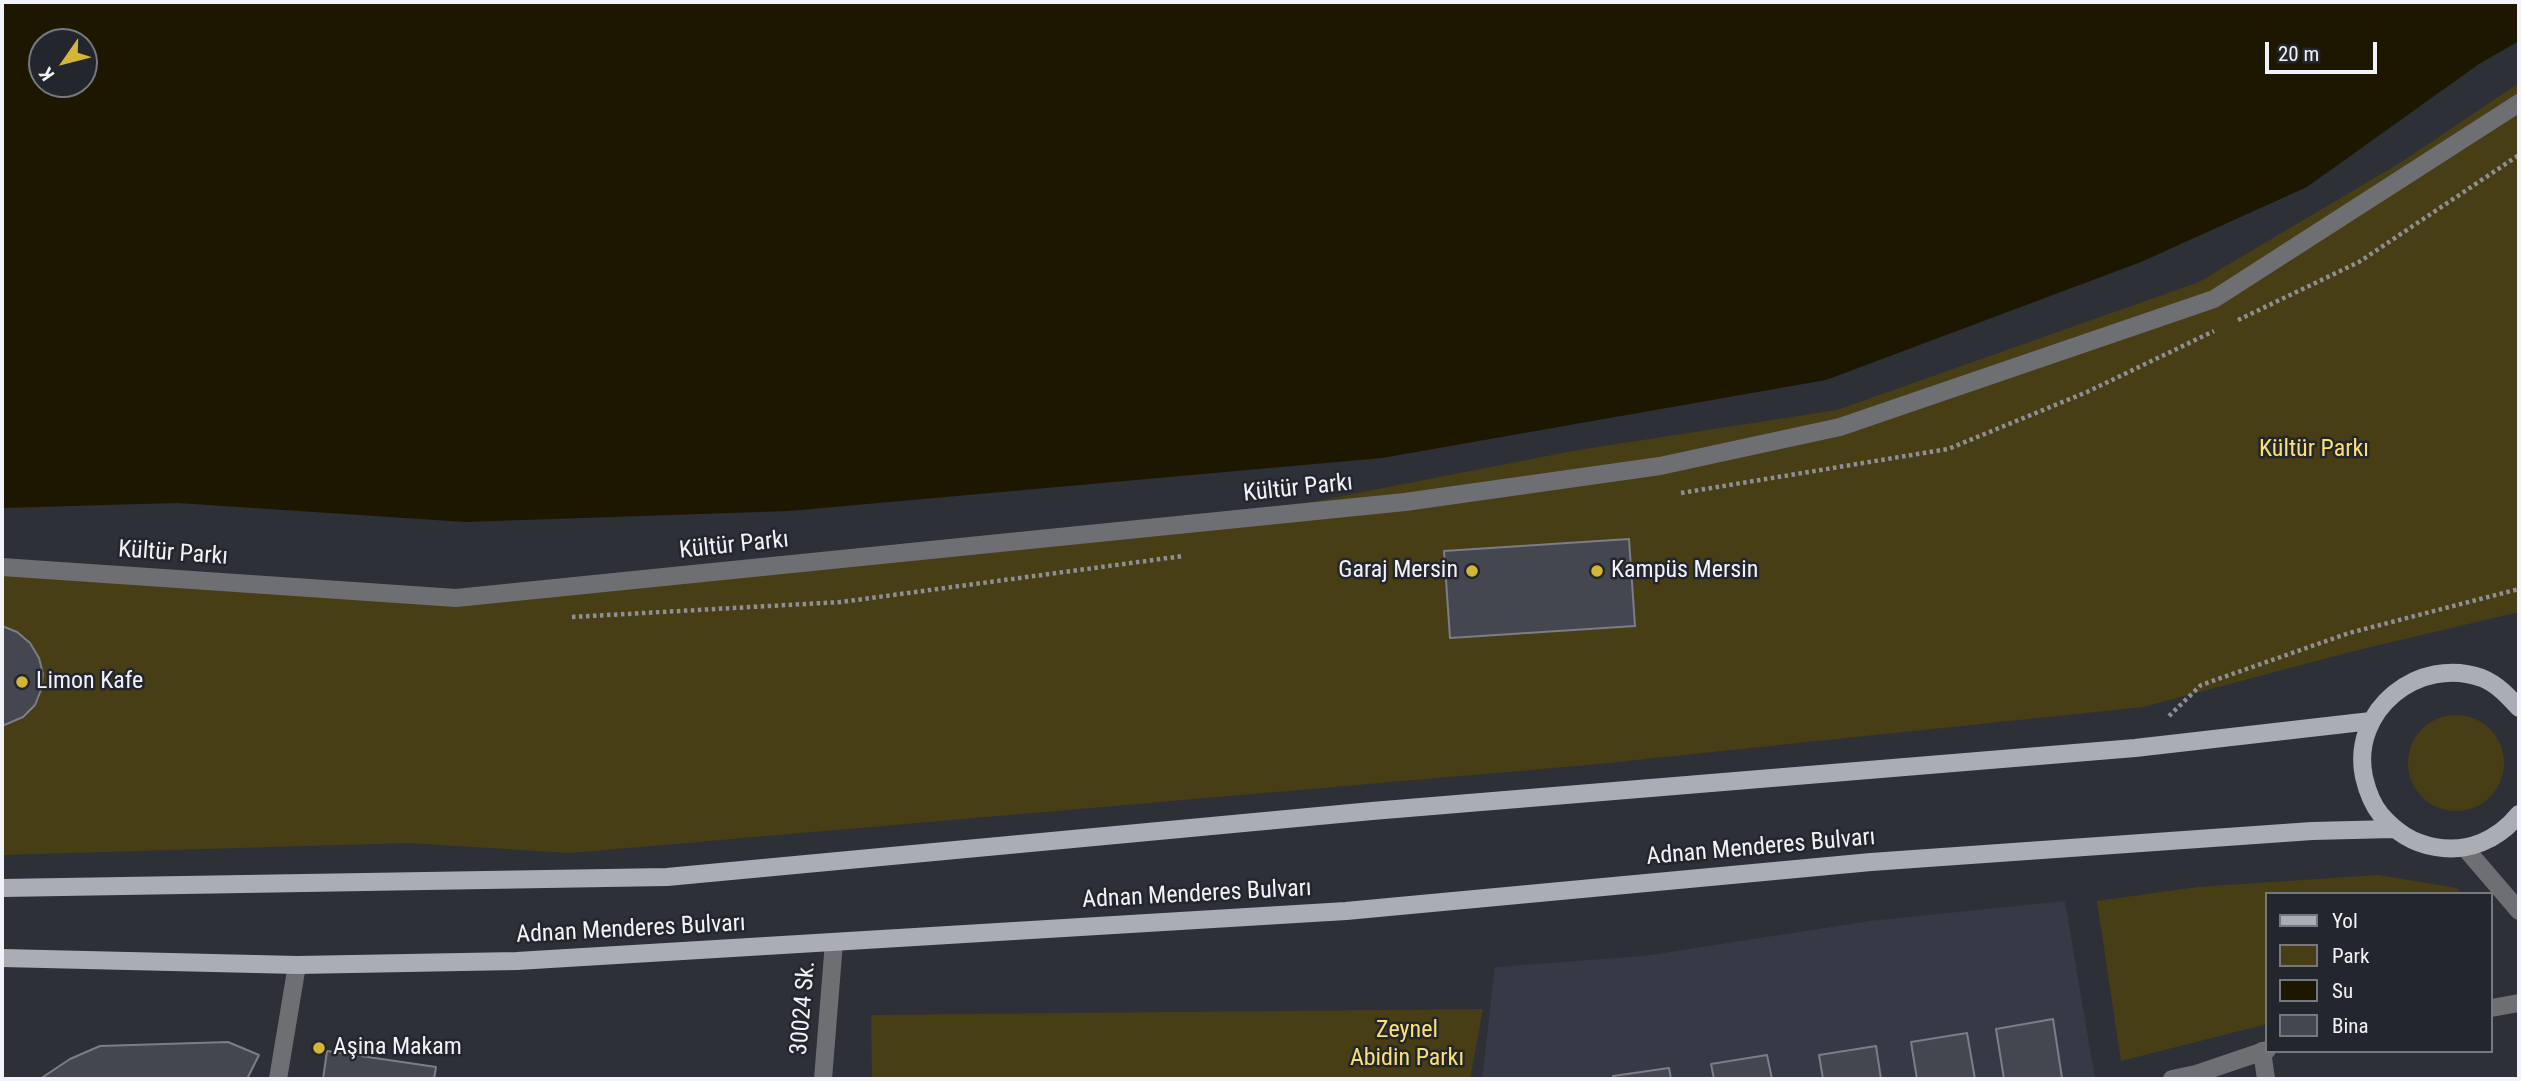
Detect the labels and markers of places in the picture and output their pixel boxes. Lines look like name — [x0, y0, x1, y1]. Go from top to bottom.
place label: Garaj Mersin — [1338, 557, 1458, 585]
place label: Kampüs Mersin — [1611, 557, 1758, 585]
marker: Garaj Mersin — [1464, 563, 1480, 579]
marker: Kampüs Mersin — [1589, 563, 1605, 579]
place label: Limon Kafe — [36, 668, 143, 696]
marker: Limon Kafe — [14, 674, 30, 690]
place label: Aşina Makam — [333, 1034, 462, 1062]
marker: Aşina Makam — [311, 1040, 327, 1056]

